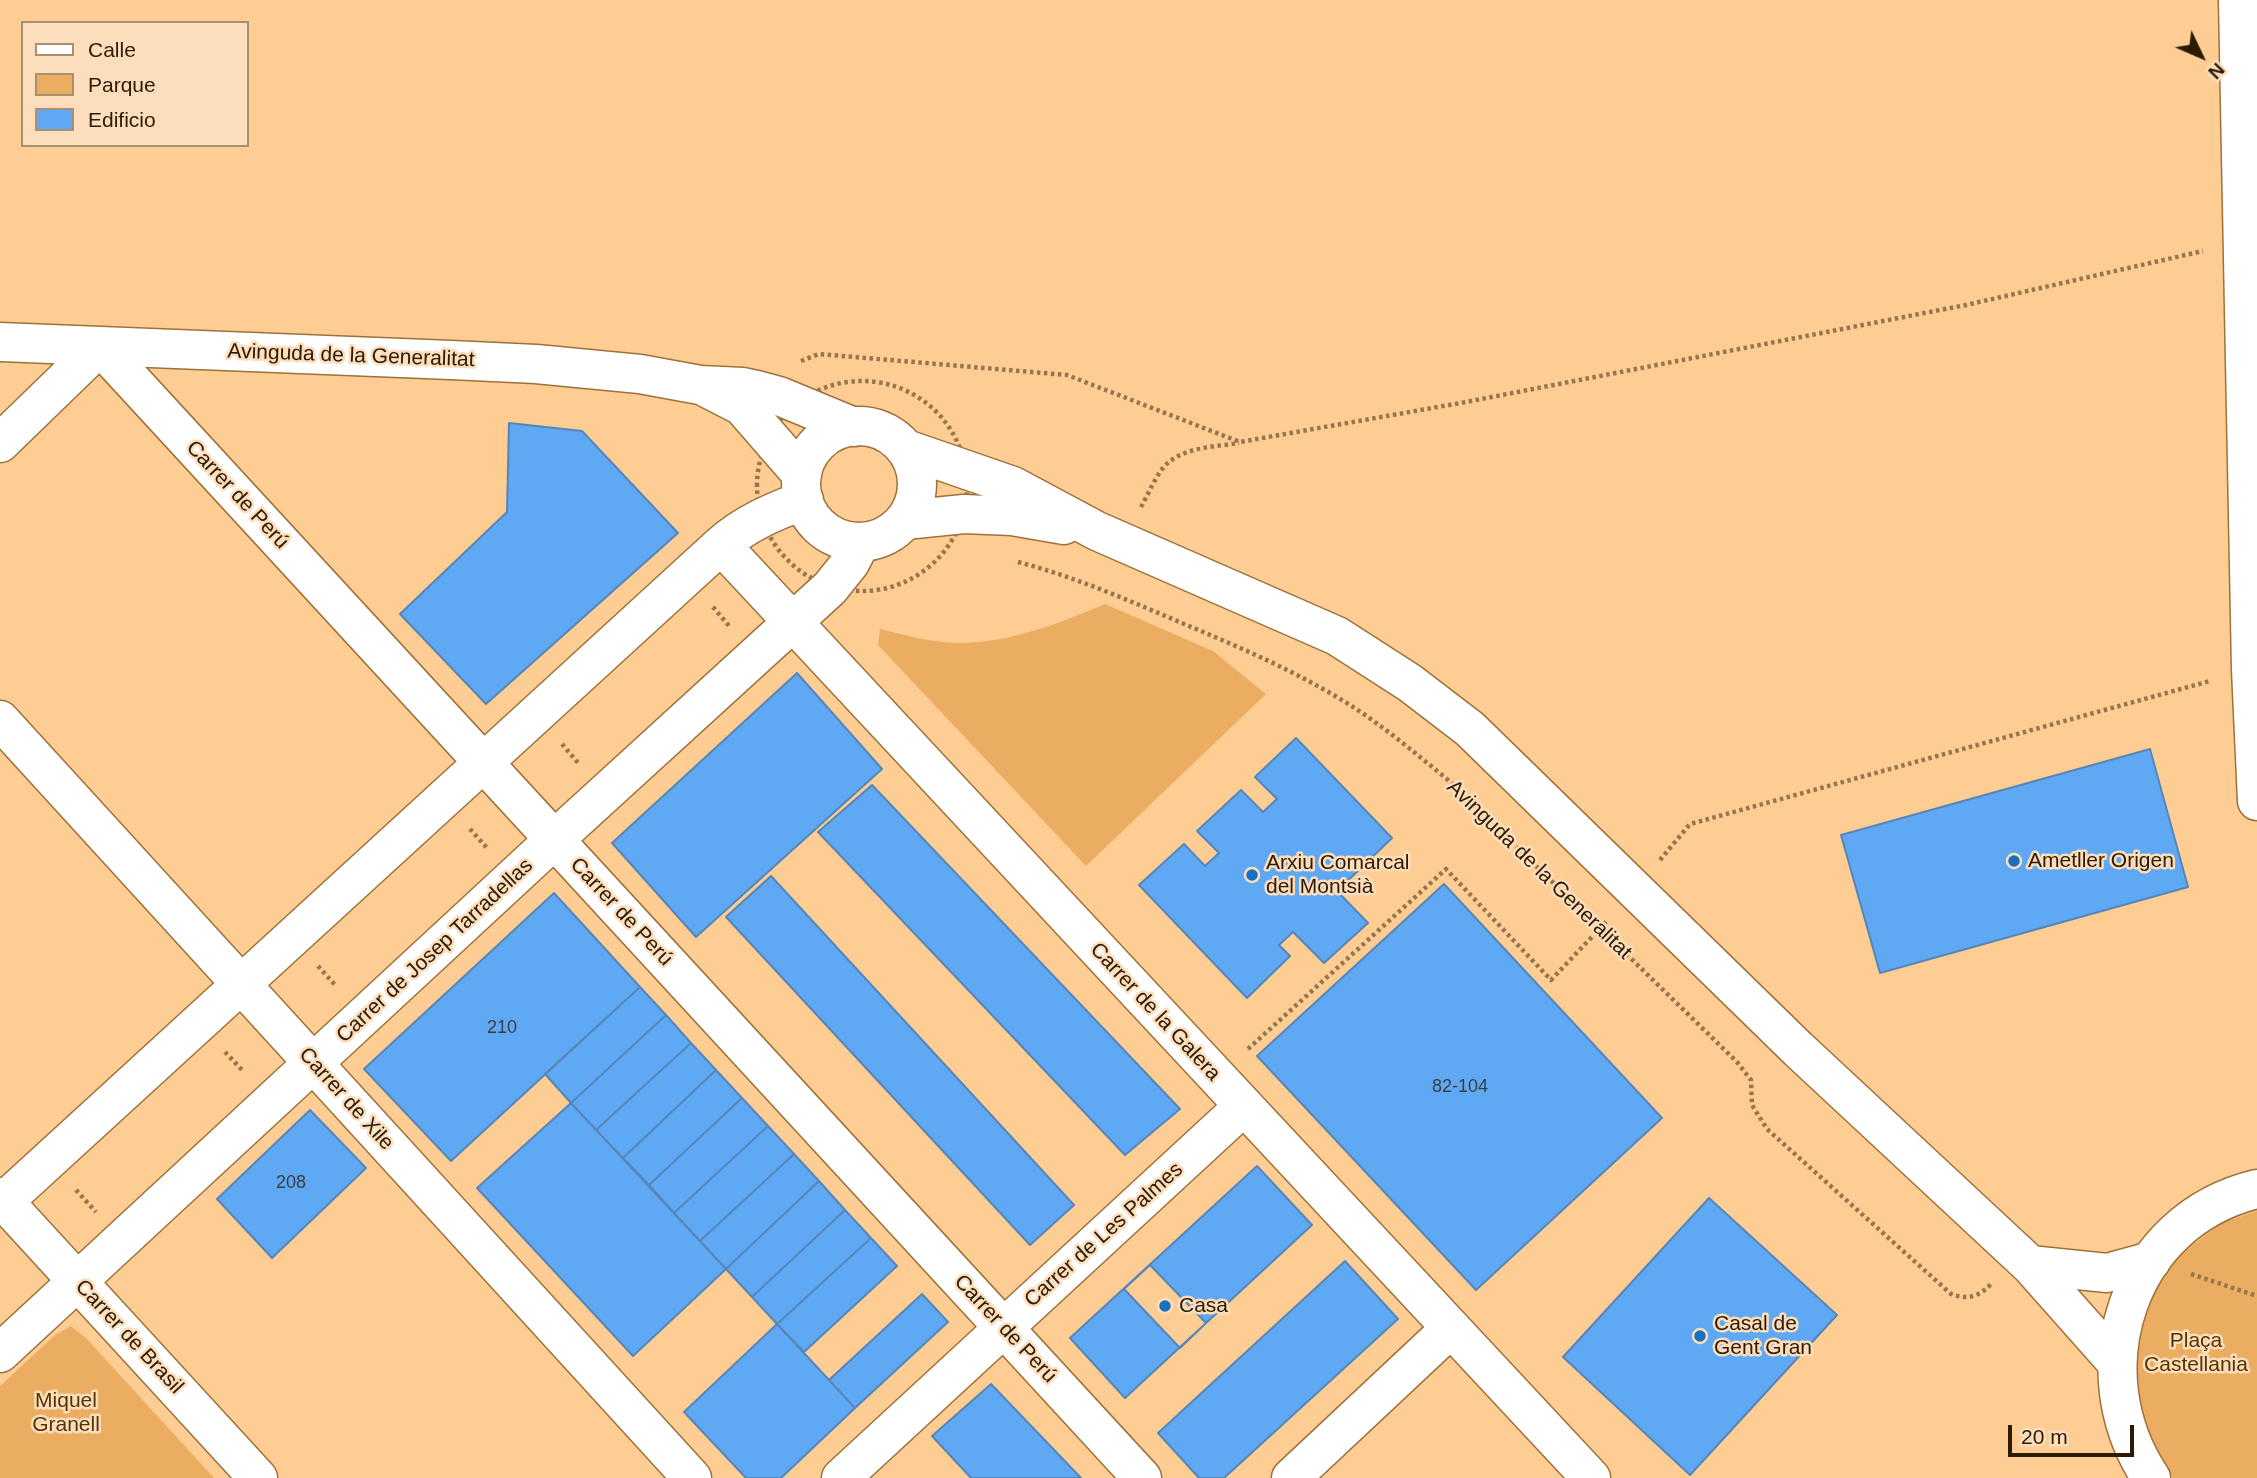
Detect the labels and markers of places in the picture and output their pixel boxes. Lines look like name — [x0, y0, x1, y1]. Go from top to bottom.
place label: Ametller Origen — [2028, 848, 2174, 874]
place label: Arxiu Comarcal del Montsià — [1266, 850, 1410, 900]
marker: Ametller Origen — [2006, 853, 2022, 869]
marker: Arxiu Comarcal del Montsià — [1244, 867, 1260, 883]
place label: Casa — [1179, 1293, 1228, 1319]
marker: Casa — [1157, 1298, 1173, 1314]
place label: Casal de Gent Gran — [1714, 1311, 1812, 1361]
marker: Casal de Gent Gran — [1692, 1328, 1708, 1344]

